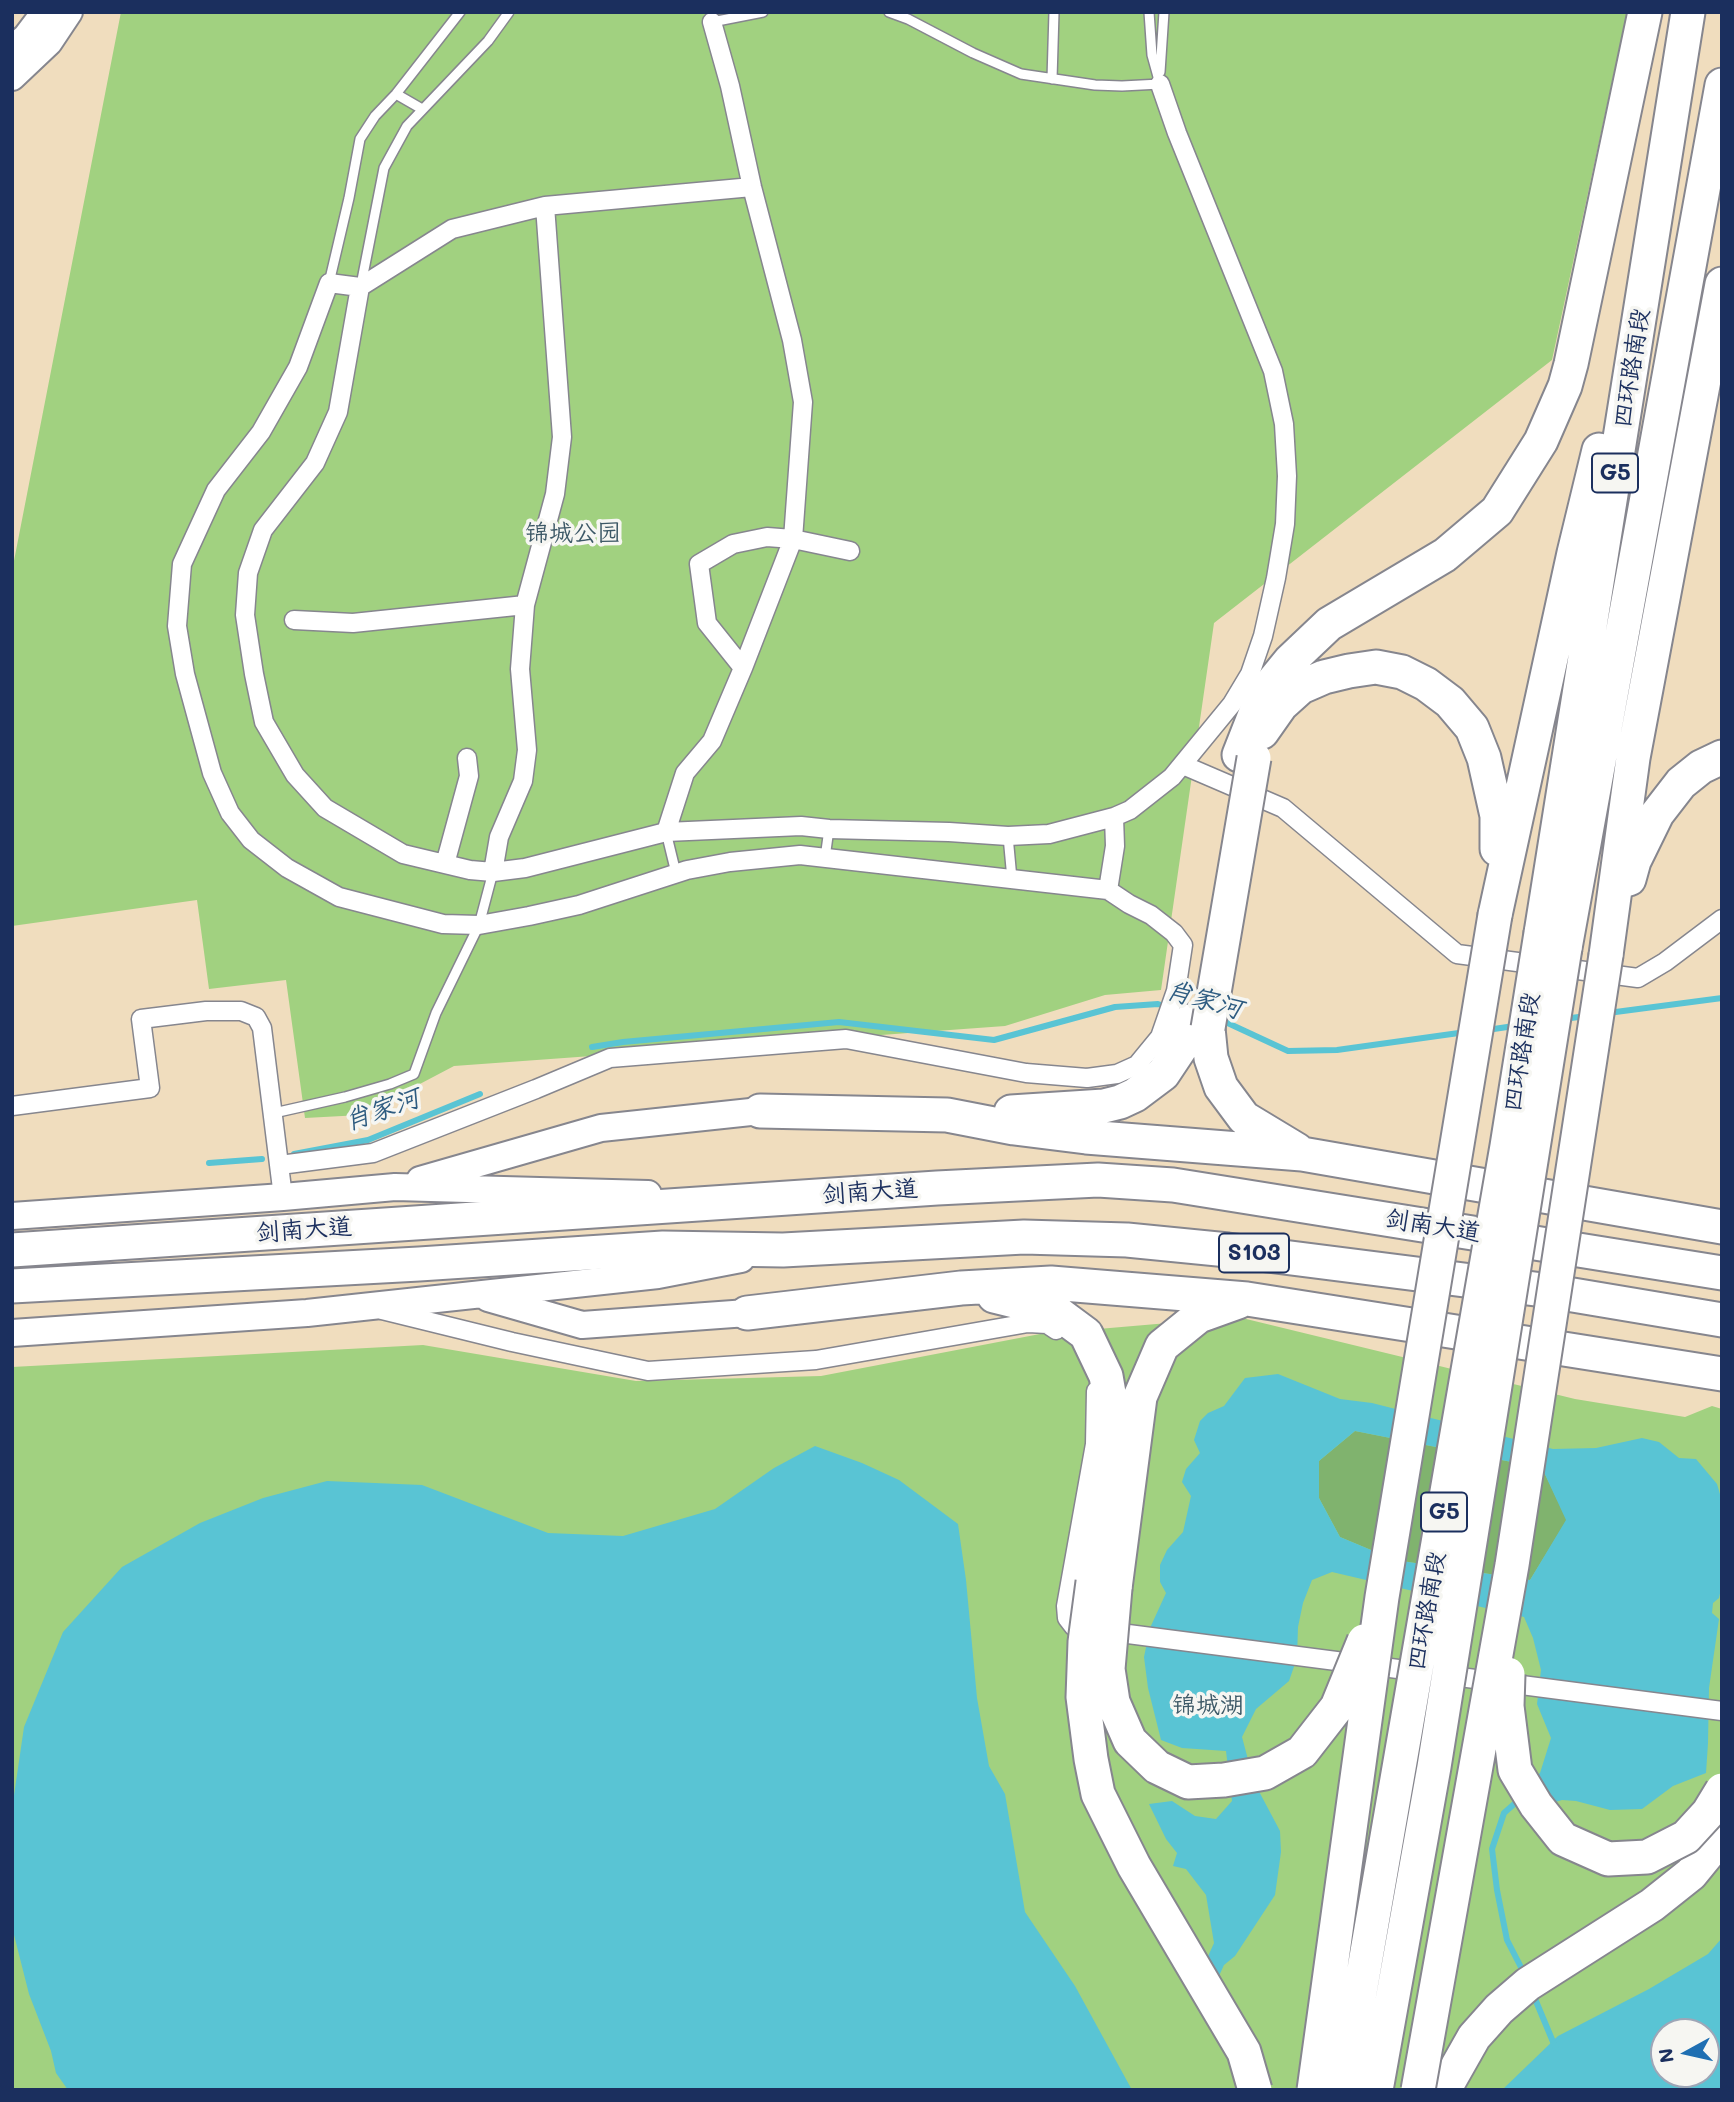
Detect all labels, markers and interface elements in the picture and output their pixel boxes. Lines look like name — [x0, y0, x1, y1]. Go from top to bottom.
street label: 四环路南段 — [1608, 306, 1656, 430]
road number: G5 — [1592, 453, 1638, 492]
park label: 锦城公园 — [525, 520, 621, 548]
water label: 肖家河 — [1162, 974, 1246, 1026]
street label: 四环路南段 — [1498, 990, 1546, 1114]
water label: 肖家河 — [340, 1083, 424, 1137]
street label: 剑南大道 — [821, 1174, 919, 1210]
street label: 剑南大道 — [1383, 1204, 1483, 1248]
street label: 剑南大道 — [255, 1212, 353, 1248]
road number: S103 — [1219, 1234, 1289, 1272]
road number: G5 — [1421, 1492, 1467, 1532]
street label: 四环路南段 — [1402, 1549, 1452, 1673]
park label: 锦城湖 — [1172, 1692, 1244, 1720]
north arrow — [1650, 2018, 1720, 2088]
text: N — [1652, 2047, 1679, 2065]

